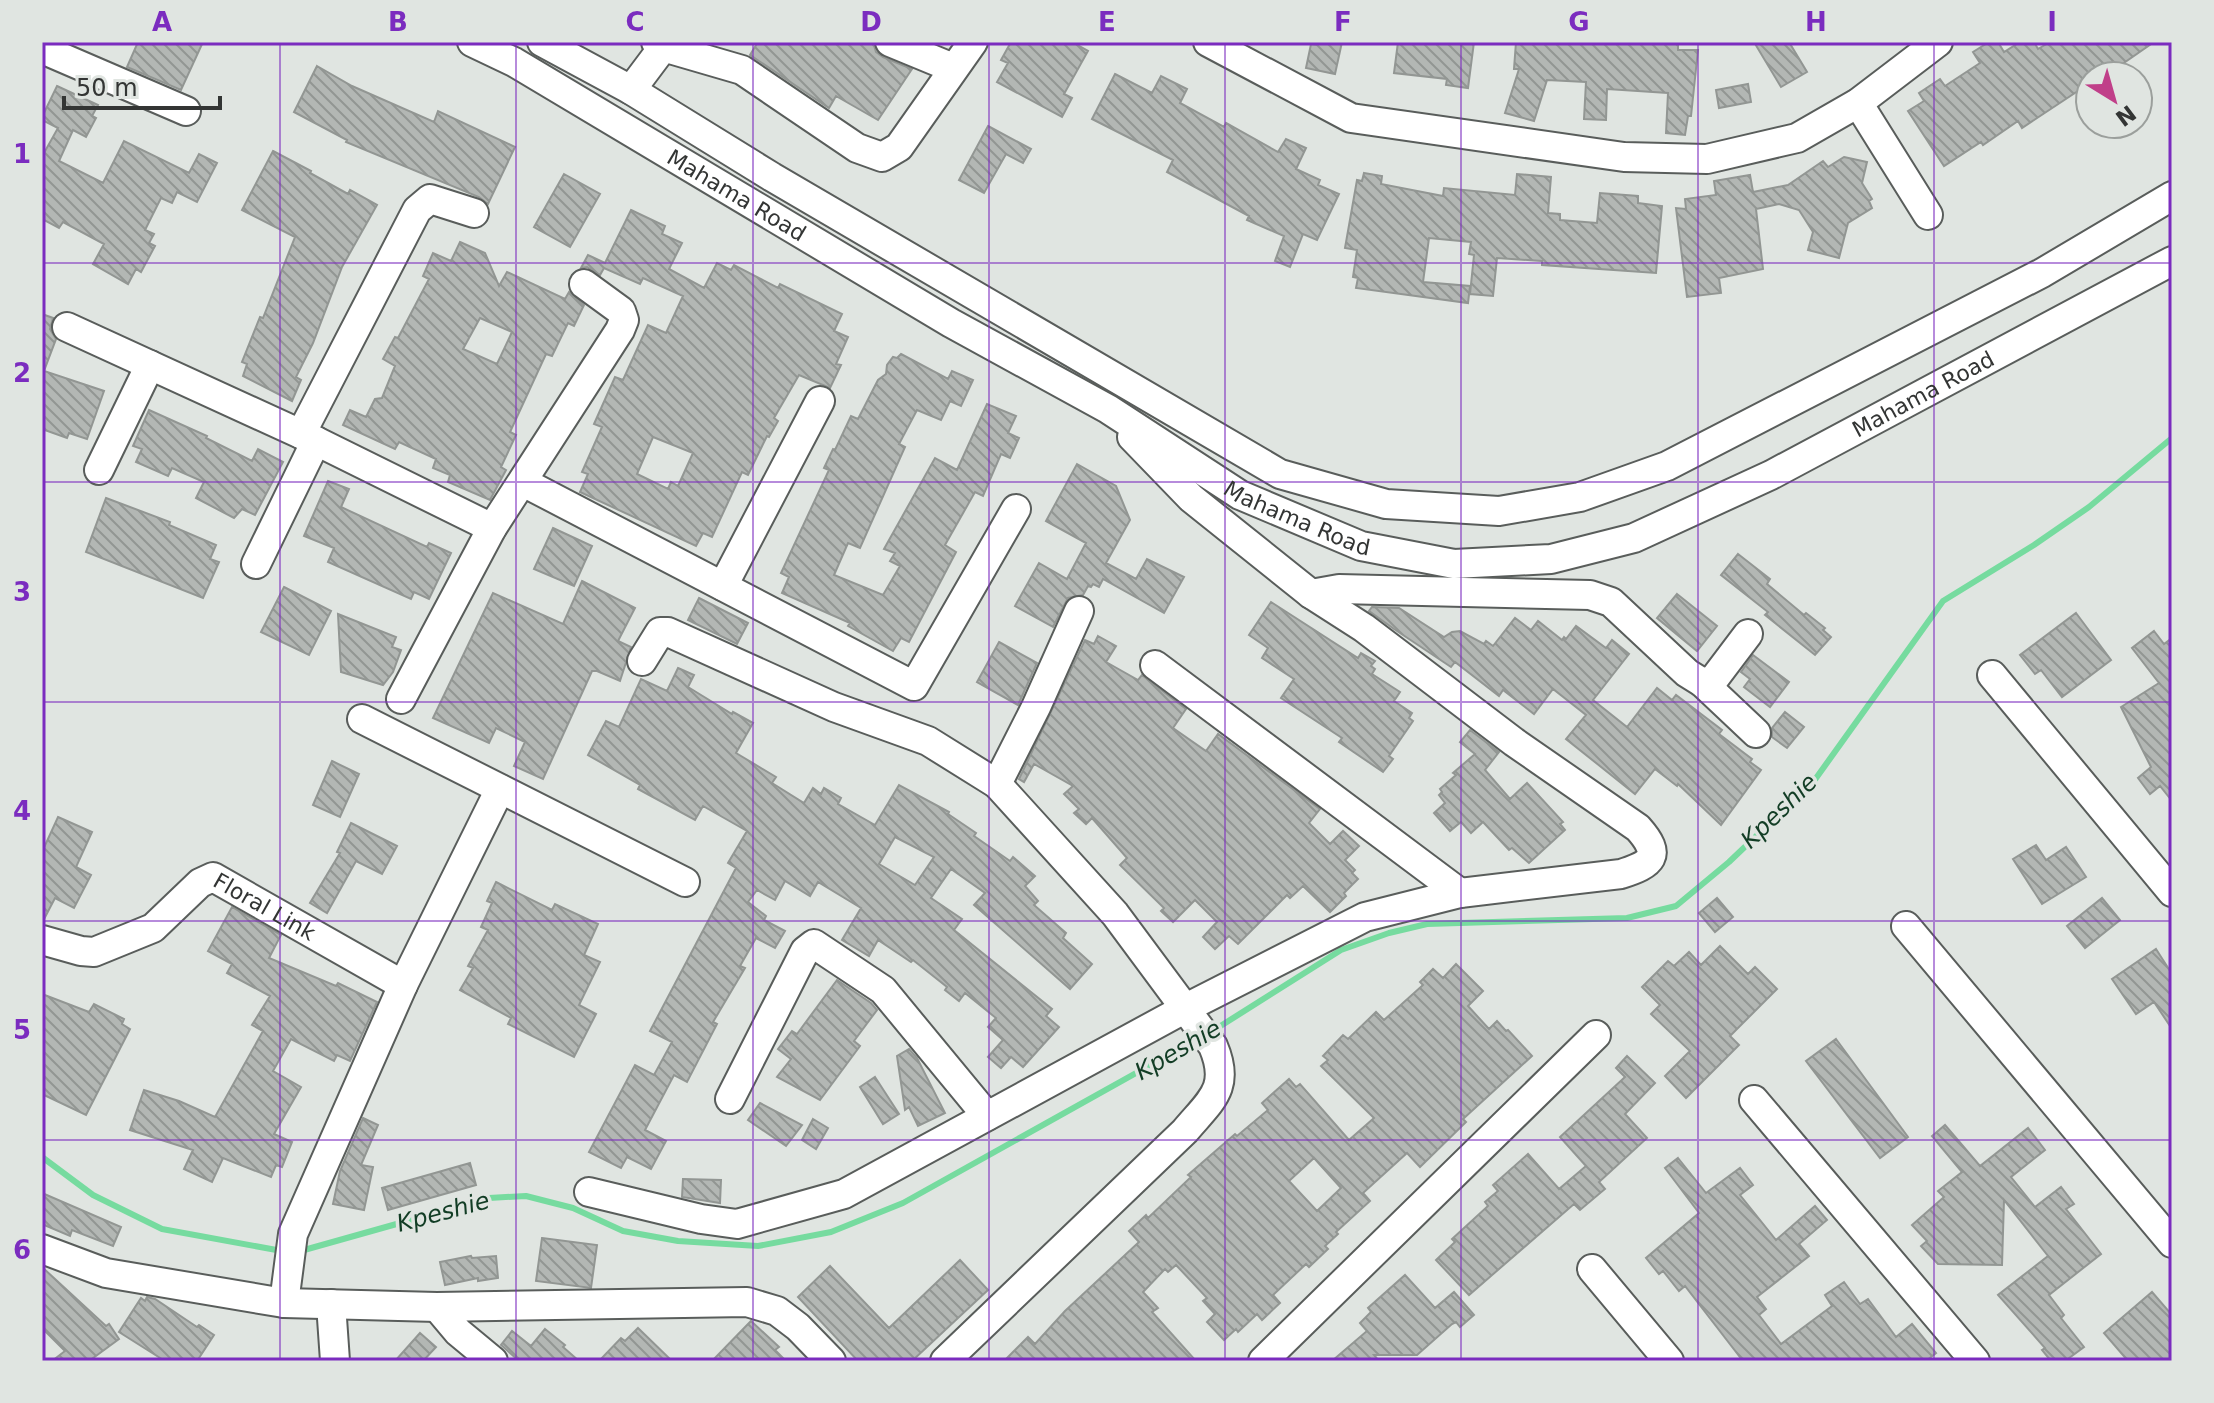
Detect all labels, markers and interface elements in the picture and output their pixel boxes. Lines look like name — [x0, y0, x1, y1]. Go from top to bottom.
text: A — [152, 7, 172, 37]
text: B — [388, 7, 408, 37]
text: C — [625, 7, 645, 37]
text: D — [860, 7, 882, 37]
text: E — [1098, 7, 1116, 37]
text: F — [1334, 7, 1352, 37]
text: G — [1568, 7, 1590, 37]
text: H — [1805, 7, 1827, 37]
text: I — [2047, 7, 2057, 37]
scale bar — [64, 60, 220, 110]
north arrow — [2074, 60, 2154, 140]
text: 50 m — [76, 74, 138, 102]
text: N — [2111, 100, 2141, 131]
text: 1 — [13, 139, 31, 169]
street label: Mahama Road — [663, 144, 811, 246]
street label: Mahama Road — [1848, 346, 1998, 442]
text: 2 — [13, 358, 31, 388]
street label: Mahama Road — [1219, 475, 1372, 560]
text: 3 — [13, 577, 31, 607]
water label: Kpeshie — [1735, 768, 1823, 854]
text: 4 — [13, 796, 31, 826]
street label: Floral Link — [209, 868, 320, 945]
water label: Kpeshie — [1130, 1014, 1226, 1086]
text: 5 — [13, 1015, 31, 1045]
water label: Kpeshie — [394, 1186, 492, 1238]
text: 6 — [13, 1235, 31, 1265]

